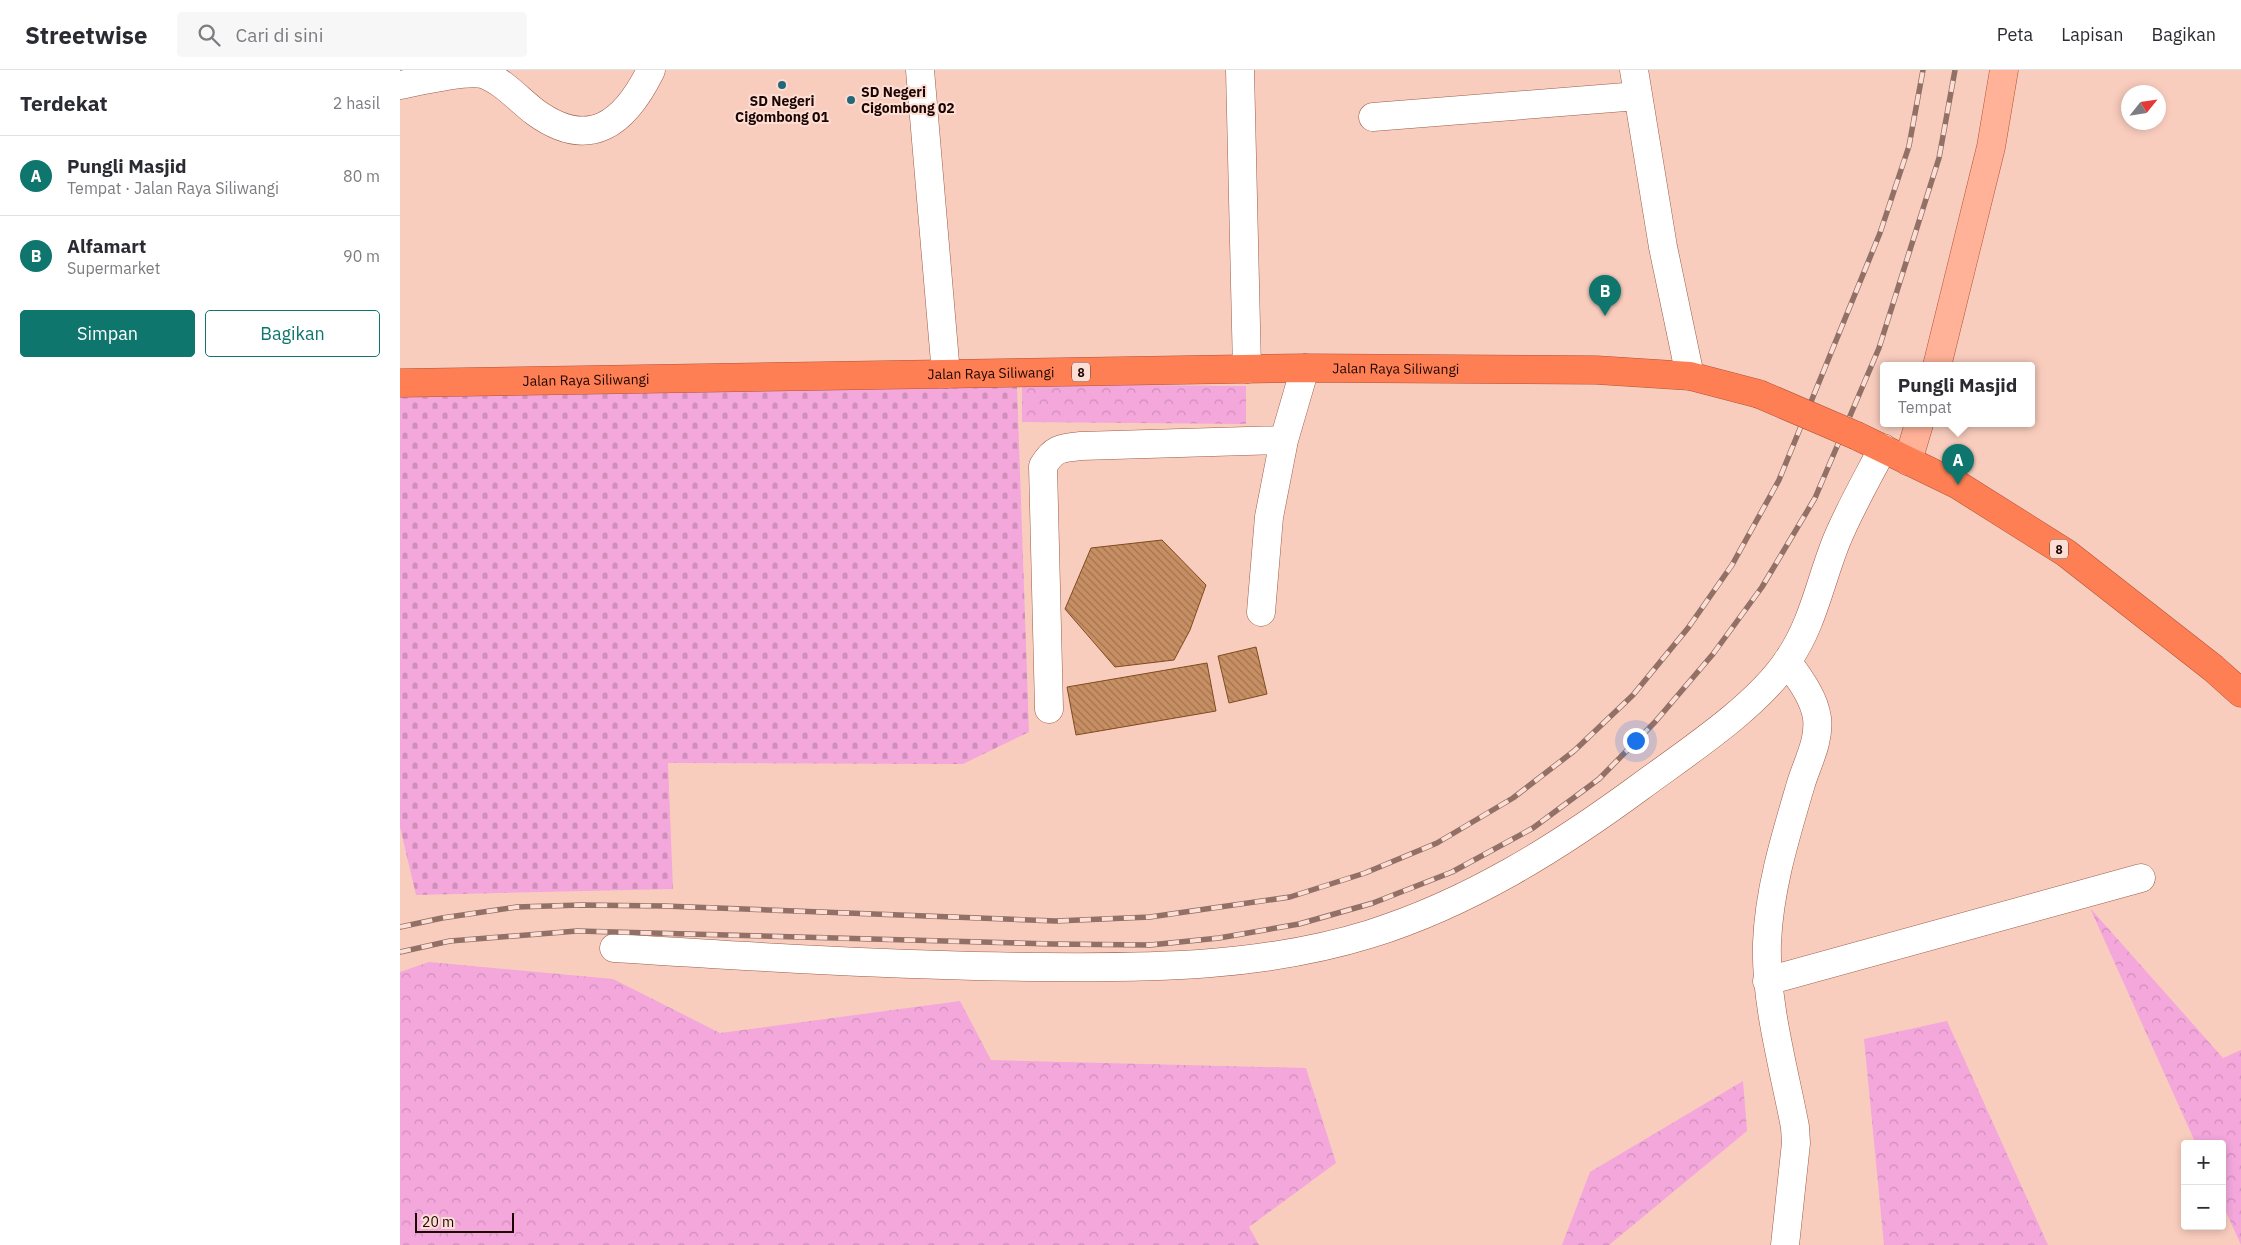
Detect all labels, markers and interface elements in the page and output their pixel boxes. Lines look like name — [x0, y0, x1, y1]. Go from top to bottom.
search box — [177, 12, 527, 57]
text: Streetwise — [25, 19, 147, 51]
icon: search — [195, 21, 223, 49]
text: Cari di sini — [235, 23, 323, 47]
text: Peta — [1997, 23, 2033, 46]
text: Lapisan — [2061, 23, 2123, 46]
text: Bagikan — [2151, 23, 2216, 46]
marker: SD Negeri Cigombong 01 — [776, 79, 788, 91]
place label: SD Negeri Cigombong 02 — [861, 83, 955, 117]
north arrow — [2121, 85, 2166, 130]
text: Terdekat — [20, 89, 108, 117]
place label: SD Negeri Cigombong 01 — [735, 92, 829, 126]
text: 2 hasil — [333, 93, 380, 113]
marker: SD Negeri Cigombong 02 — [845, 94, 857, 106]
text: Pungli Masjid — [67, 154, 187, 178]
text: A — [31, 166, 41, 186]
text: 80 m — [343, 166, 380, 186]
text: Tempat · Jalan Raya Siliwangi — [67, 178, 279, 198]
text: Alfamart — [67, 234, 146, 258]
text: B — [31, 246, 41, 266]
text: 90 m — [343, 246, 380, 266]
text: Supermarket — [67, 258, 160, 278]
pin: B — [1589, 275, 1621, 316]
button: Simpan — [20, 310, 195, 357]
button: Bagikan — [205, 310, 380, 357]
street label: Jalan Raya Siliwangi — [1332, 359, 1459, 378]
road number: 8 — [1072, 362, 1090, 382]
popup — [1880, 362, 2035, 427]
street label: Jalan Raya Siliwangi — [927, 363, 1055, 383]
street label: Jalan Raya Siliwangi — [522, 370, 650, 390]
text: Pungli Masjid — [1898, 373, 2017, 397]
text: Tempat — [1898, 397, 1952, 417]
pin: A — [1942, 444, 1974, 485]
road number: 8 — [2050, 539, 2068, 558]
your location — [1623, 728, 1649, 754]
map controls — [2181, 1140, 2226, 1230]
button: + — [2181, 1140, 2226, 1185]
button: − — [2181, 1185, 2226, 1230]
scale bar — [415, 1210, 514, 1233]
text: 20 m — [422, 1213, 454, 1231]

